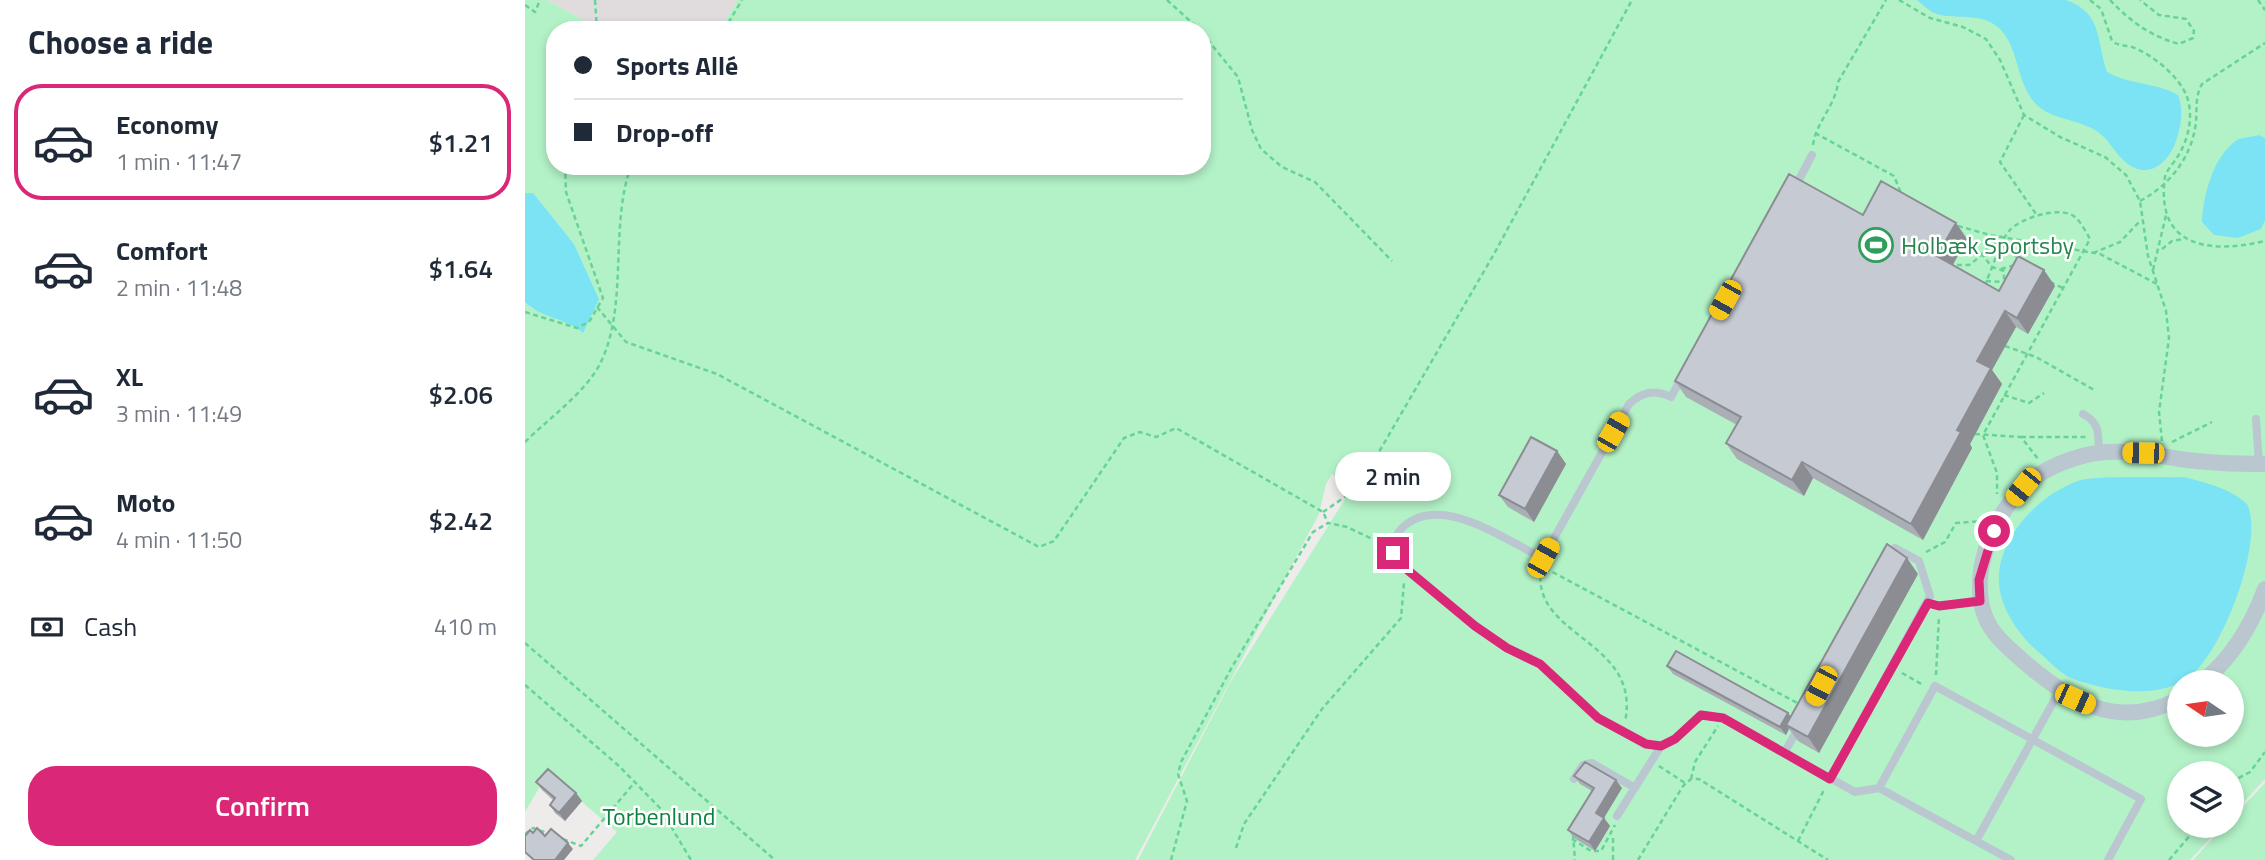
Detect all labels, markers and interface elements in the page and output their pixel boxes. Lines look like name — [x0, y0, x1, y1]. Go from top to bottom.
text: Choose a ride — [28, 18, 213, 66]
text: Sports Allé — [616, 46, 738, 85]
text: Economy — [116, 105, 218, 144]
icon: car — [32, 111, 95, 174]
text: Drop-off — [616, 113, 713, 152]
text: $1.21 — [429, 123, 493, 162]
text: 1 min · 11:47 — [116, 144, 242, 179]
sports icon: Holbæk Sportsby — [1857, 226, 1895, 264]
place label: Holbæk Sportsby — [1901, 227, 2075, 263]
text: Comfort — [116, 231, 208, 270]
icon: car — [32, 237, 95, 300]
text: $1.64 — [429, 249, 493, 288]
text: 2 min · 11:48 — [116, 270, 242, 305]
car — [1706, 277, 1745, 323]
text: XL — [116, 357, 143, 396]
icon: car — [32, 363, 95, 426]
text: $2.06 — [429, 375, 493, 414]
text: 3 min · 11:49 — [116, 396, 242, 431]
car — [1594, 409, 1633, 455]
car — [2122, 442, 2165, 464]
callout: 2 min — [1335, 452, 1451, 500]
text: 2 min — [1365, 459, 1421, 494]
car — [2002, 464, 2045, 510]
text: Moto — [116, 483, 175, 522]
icon: car — [32, 489, 95, 552]
text: $2.42 — [429, 501, 493, 540]
route start — [1978, 515, 2010, 547]
text: 4 min · 11:50 — [116, 522, 242, 557]
car — [1524, 535, 1563, 581]
route end — [1377, 537, 1409, 569]
text: Cash — [84, 607, 137, 646]
icon: cash — [28, 608, 66, 646]
text: 410 m — [434, 609, 497, 644]
car — [1802, 663, 1841, 709]
north arrow — [2167, 670, 2243, 747]
map controls — [2167, 670, 2244, 838]
car — [2052, 681, 2099, 717]
button: layers — [2167, 761, 2244, 838]
button: Confirm — [28, 766, 497, 846]
park label: Torbenlund — [603, 798, 715, 834]

